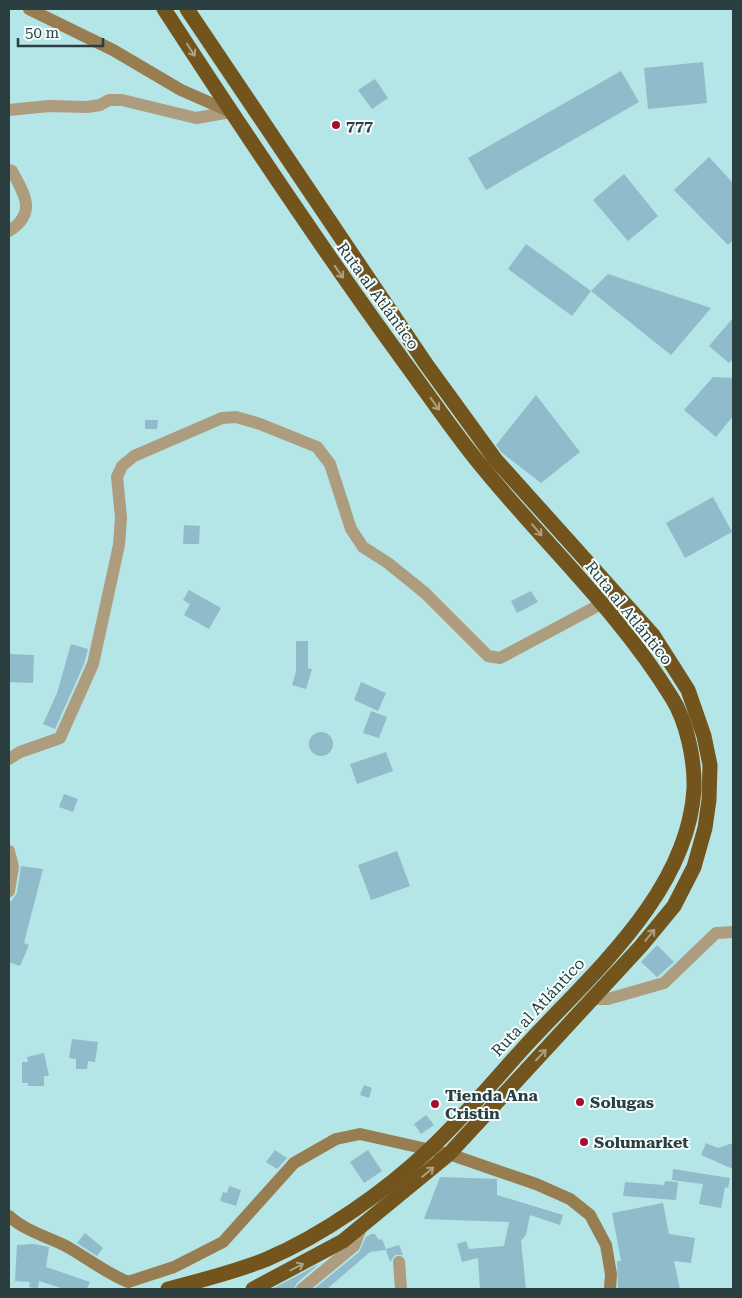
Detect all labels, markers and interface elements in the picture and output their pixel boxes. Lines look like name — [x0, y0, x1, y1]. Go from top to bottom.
scale bar — [18, 15, 102, 47]
text: 50 m — [25, 24, 60, 42]
one-way arrow — [186, 42, 196, 56]
place label: 777 — [346, 116, 373, 135]
marker: 777 — [330, 119, 342, 131]
street label: Ruta al Atlántico — [333, 239, 423, 353]
one-way arrow — [334, 265, 344, 279]
one-way arrow — [429, 397, 440, 410]
one-way arrow — [531, 523, 543, 536]
street label: Ruta al Atlántico — [581, 557, 677, 669]
one-way arrow — [644, 929, 655, 942]
street label: Ruta al Atlántico — [487, 954, 589, 1060]
one-way arrow — [535, 1049, 547, 1062]
place label: Tienda Ana Cristin — [445, 1086, 538, 1123]
place label: Solugas — [590, 1093, 654, 1112]
marker: Solugas — [574, 1096, 586, 1108]
marker: Tienda Ana Cristin — [429, 1098, 441, 1110]
place label: Solumarket — [594, 1133, 689, 1152]
marker: Solumarket — [578, 1136, 590, 1148]
one-way arrow — [422, 1167, 435, 1178]
one-way arrow — [289, 1262, 304, 1271]

